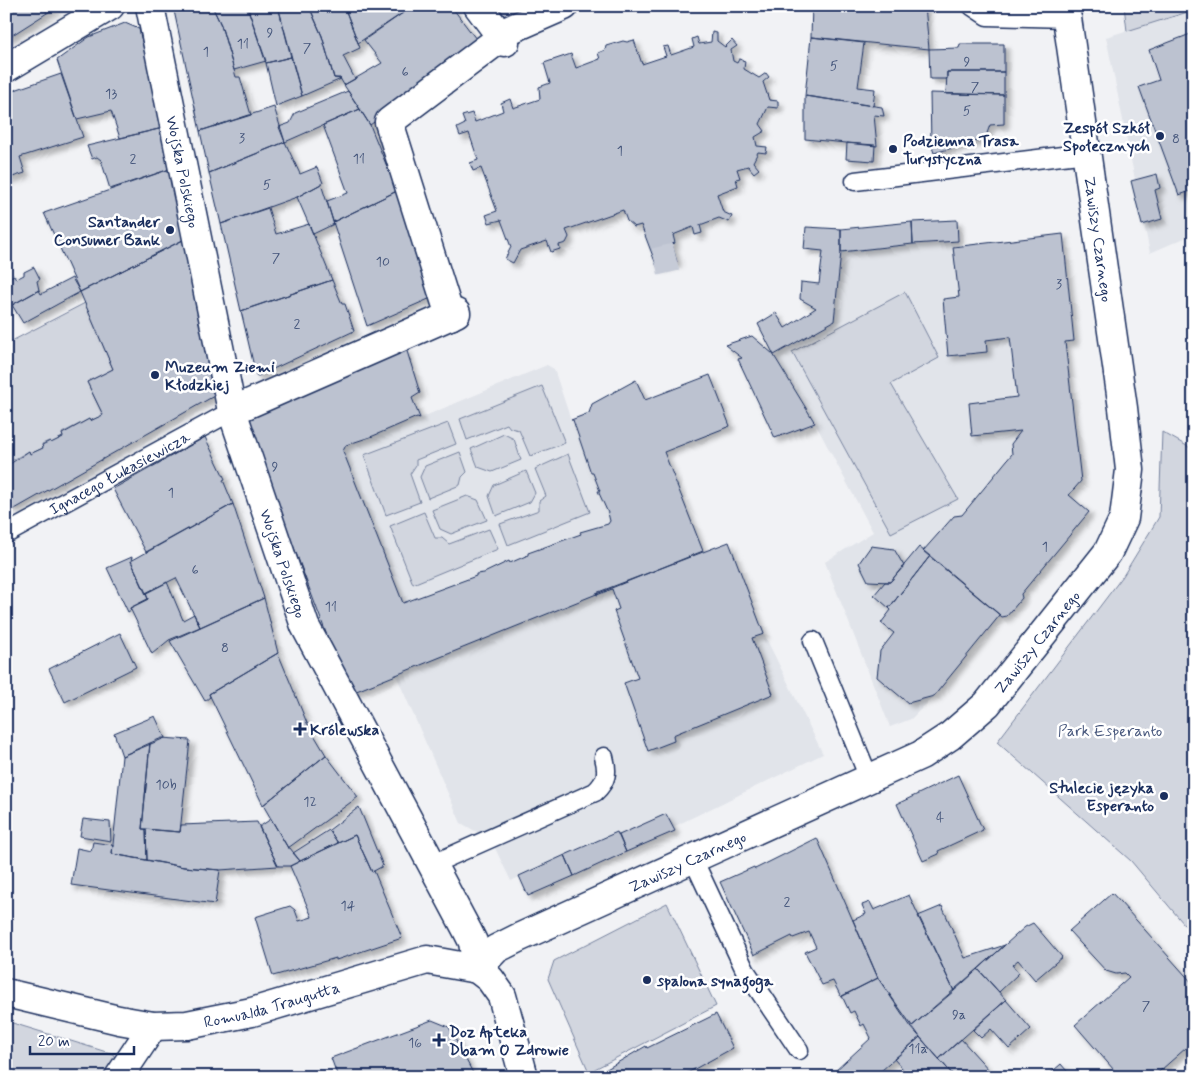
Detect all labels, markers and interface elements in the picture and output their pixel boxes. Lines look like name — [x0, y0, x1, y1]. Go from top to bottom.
house number: 9 — [267, 24, 274, 42]
house number: 11 — [237, 35, 249, 53]
house number: 7 — [303, 39, 312, 57]
house number: 1 — [203, 43, 209, 61]
house number: 9 — [964, 53, 971, 71]
house number: 5 — [830, 57, 838, 75]
house number: 6 — [401, 63, 409, 81]
house number: 7 — [971, 78, 980, 96]
house number: 13 — [105, 85, 117, 103]
house number: 5 — [963, 102, 971, 120]
street label: Wojska Polskiego — [160, 114, 204, 230]
place label: Zespół Szkół Społecznych — [1063, 118, 1151, 157]
house number: 3 — [239, 129, 245, 147]
marker: Zespół Szkół Społecznych — [1154, 130, 1166, 142]
house number: 8 — [1172, 130, 1180, 148]
place label: Podziemna Trasa Turystyczna — [903, 131, 1019, 170]
house number: 1 — [617, 142, 623, 160]
marker: Podziemna Trasa Turystyczna — [887, 143, 899, 155]
house number: 2 — [130, 150, 137, 168]
house number: 11 — [353, 150, 365, 168]
street label: Zawiszy Czarnego — [1078, 175, 1117, 303]
house number: 5 — [263, 176, 271, 194]
place label: Santander Consumer Bank — [54, 212, 161, 251]
marker: Santander Consumer Bank — [164, 224, 176, 236]
house number: 7 — [272, 249, 281, 267]
house number: 10 — [376, 253, 390, 271]
house number: 3 — [1056, 275, 1062, 293]
house number: 2 — [294, 315, 301, 333]
place label: Muzeum Ziemi Kłodzkiej — [165, 357, 275, 396]
marker: Muzeum Ziemi Kłodzkiej — [149, 369, 161, 381]
street label: Ignacego Łukasiewicza — [46, 427, 195, 521]
house number: 9 — [272, 458, 279, 476]
house number: 1 — [168, 484, 174, 502]
street label: Wojska Polskiego — [254, 506, 311, 621]
house number: 1 — [1042, 538, 1048, 556]
house number: 6 — [191, 561, 199, 579]
street label: Zawiszy Czarnego — [990, 587, 1085, 699]
house number: 11 — [325, 598, 337, 616]
house number: 8 — [221, 639, 229, 657]
place label: Królewska — [310, 720, 379, 741]
park label: Park Esperanto — [1058, 721, 1162, 742]
marker: Królewska — [294, 723, 306, 735]
house number: 10b — [155, 776, 177, 794]
place label: Stulecie języka Esperanto — [1049, 778, 1154, 817]
marker: Stulecie języka Esperanto — [1158, 790, 1170, 802]
house number: 12 — [303, 793, 317, 811]
house number: 4 — [936, 809, 944, 827]
street label: Zawiszy Czarnego — [626, 827, 750, 898]
house number: 2 — [784, 893, 791, 911]
house number: 14 — [341, 897, 356, 915]
place label: spalona synagoga — [656, 971, 773, 994]
marker: spalona synagoga — [641, 974, 653, 986]
street label: Romualda Traugutta — [202, 977, 343, 1033]
house number: 7 — [1142, 997, 1151, 1015]
house number: 9a — [952, 1006, 966, 1024]
place label: Doz Apteka Dbam O Zdrowie — [449, 1022, 569, 1061]
scale bar — [30, 1023, 134, 1055]
text: 20 m — [38, 1032, 70, 1052]
house number: 16 — [408, 1034, 422, 1052]
marker: Doz Apteka Dbam O Zdrowie — [433, 1034, 445, 1046]
house number: 11a — [908, 1040, 928, 1058]

